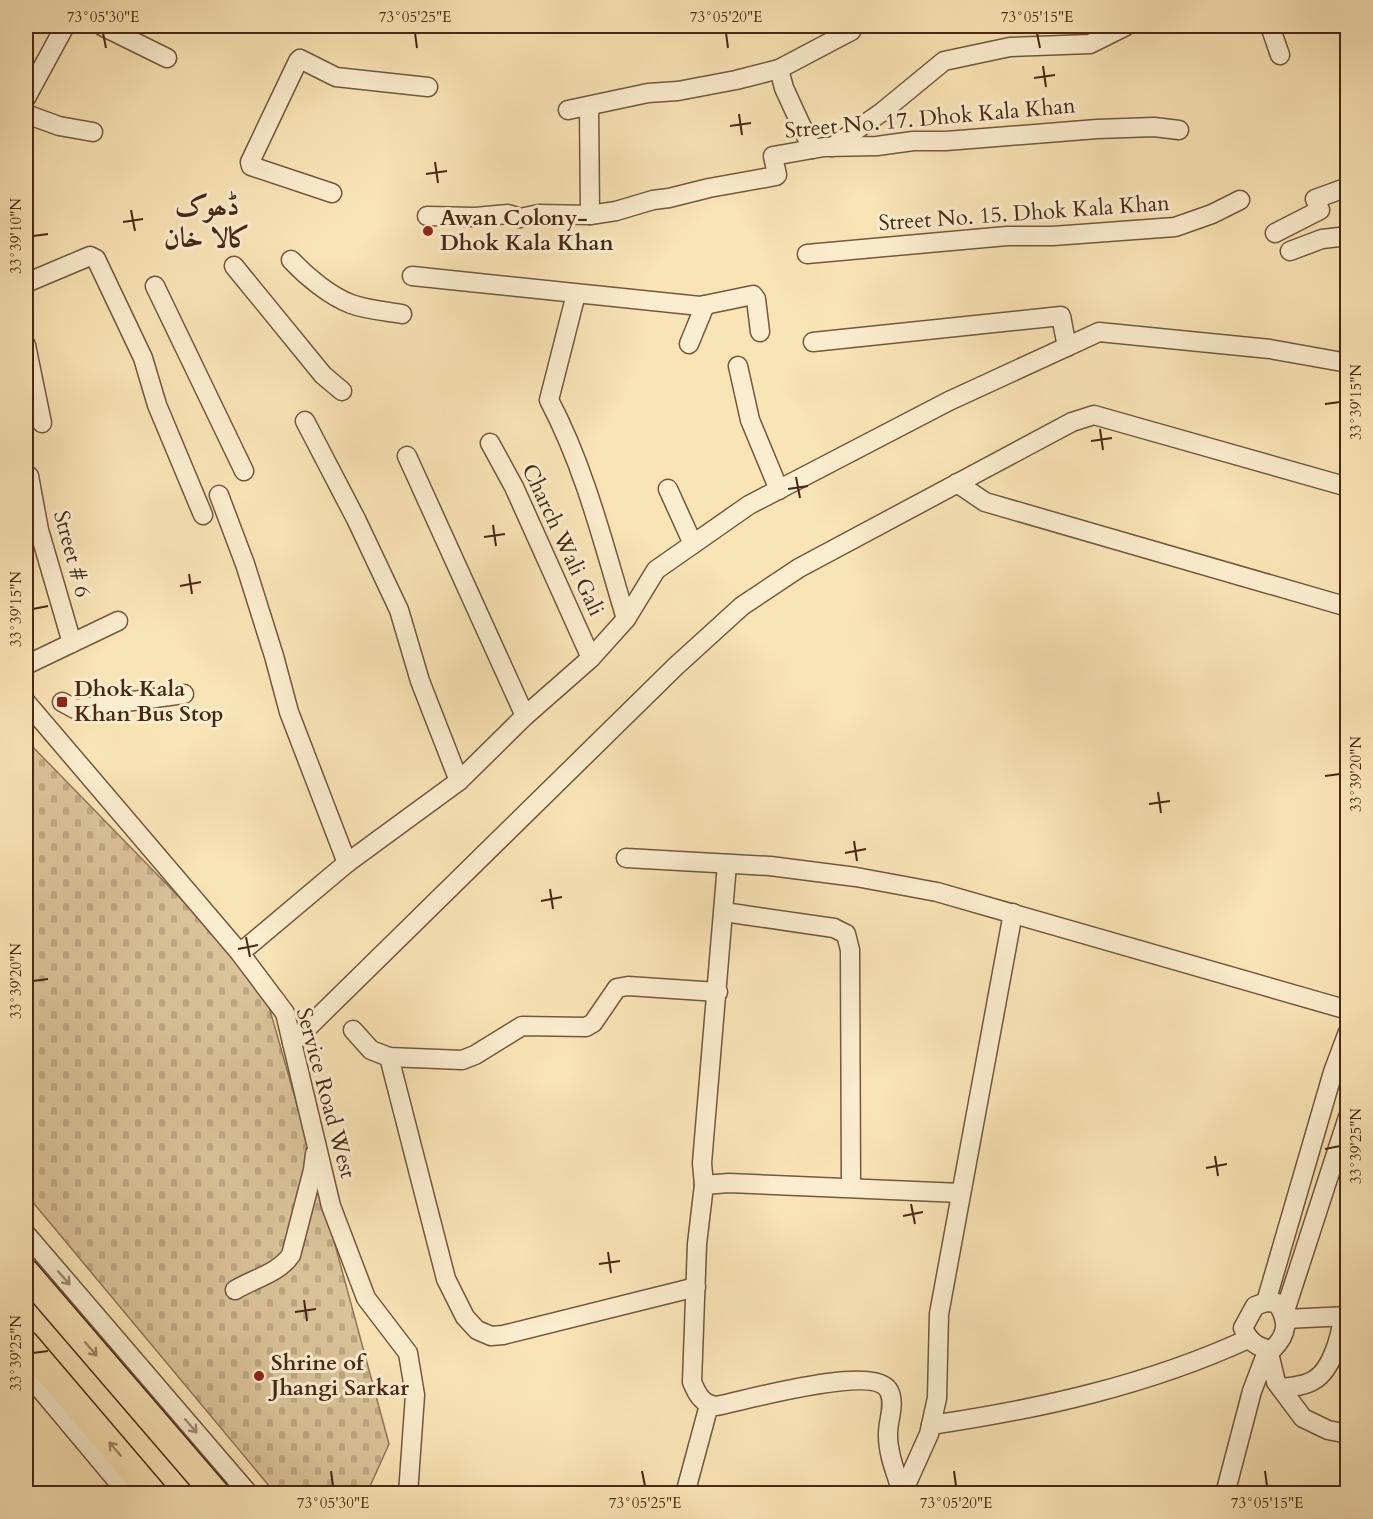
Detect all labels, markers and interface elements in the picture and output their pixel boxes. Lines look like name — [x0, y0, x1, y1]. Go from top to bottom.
text: 73°05'30"E — [67, 7, 139, 27]
text: 73°05'25"E — [379, 7, 451, 27]
text: 73°05'20"E — [690, 7, 762, 27]
text: 73°05'15"E — [1001, 7, 1073, 27]
street label: Street No. 17. Dhok Kala Khan — [783, 90, 1077, 146]
district label: ڈھوک کالا خان — [164, 187, 250, 257]
street label: Street No. 15. Dhok Kala Khan — [877, 188, 1171, 238]
text: 33°39'10"N — [6, 198, 26, 274]
place label: Awan Colony- Dhok Kala Khan — [440, 203, 614, 258]
marker: Awan Colony- Dhok Kala Khan — [421, 224, 435, 238]
text: 33°39'15"N — [1346, 364, 1366, 440]
street label: Charch Wali Gali — [515, 459, 611, 621]
street label: Street # 6 — [46, 507, 98, 601]
text: 33°39'15"N — [6, 571, 26, 647]
place label: Dhok Kala Khan Bus Stop — [74, 674, 224, 729]
marker: Dhok Kala Khan Bus Stop — [55, 695, 69, 709]
text: 33°39'20"N — [1346, 736, 1366, 812]
text: 33°39'20"N — [6, 943, 26, 1019]
street label: Service Road West — [289, 1005, 363, 1182]
text: 33°39'25"N — [1346, 1108, 1366, 1184]
one-way arrow — [57, 1270, 70, 1286]
text: 33°39'25"N — [6, 1315, 26, 1391]
one-way arrow — [84, 1341, 98, 1356]
place label: Shrine of Jhangi Sarkar — [268, 1348, 409, 1403]
marker: Shrine of Jhangi Sarkar — [252, 1369, 266, 1383]
one-way arrow — [184, 1418, 197, 1434]
one-way arrow — [108, 1442, 122, 1457]
text: 73°05'30"E — [297, 1493, 369, 1513]
text: 73°05'25"E — [609, 1493, 681, 1513]
text: 73°05'20"E — [920, 1493, 992, 1513]
text: 73°05'15"E — [1231, 1493, 1303, 1513]

